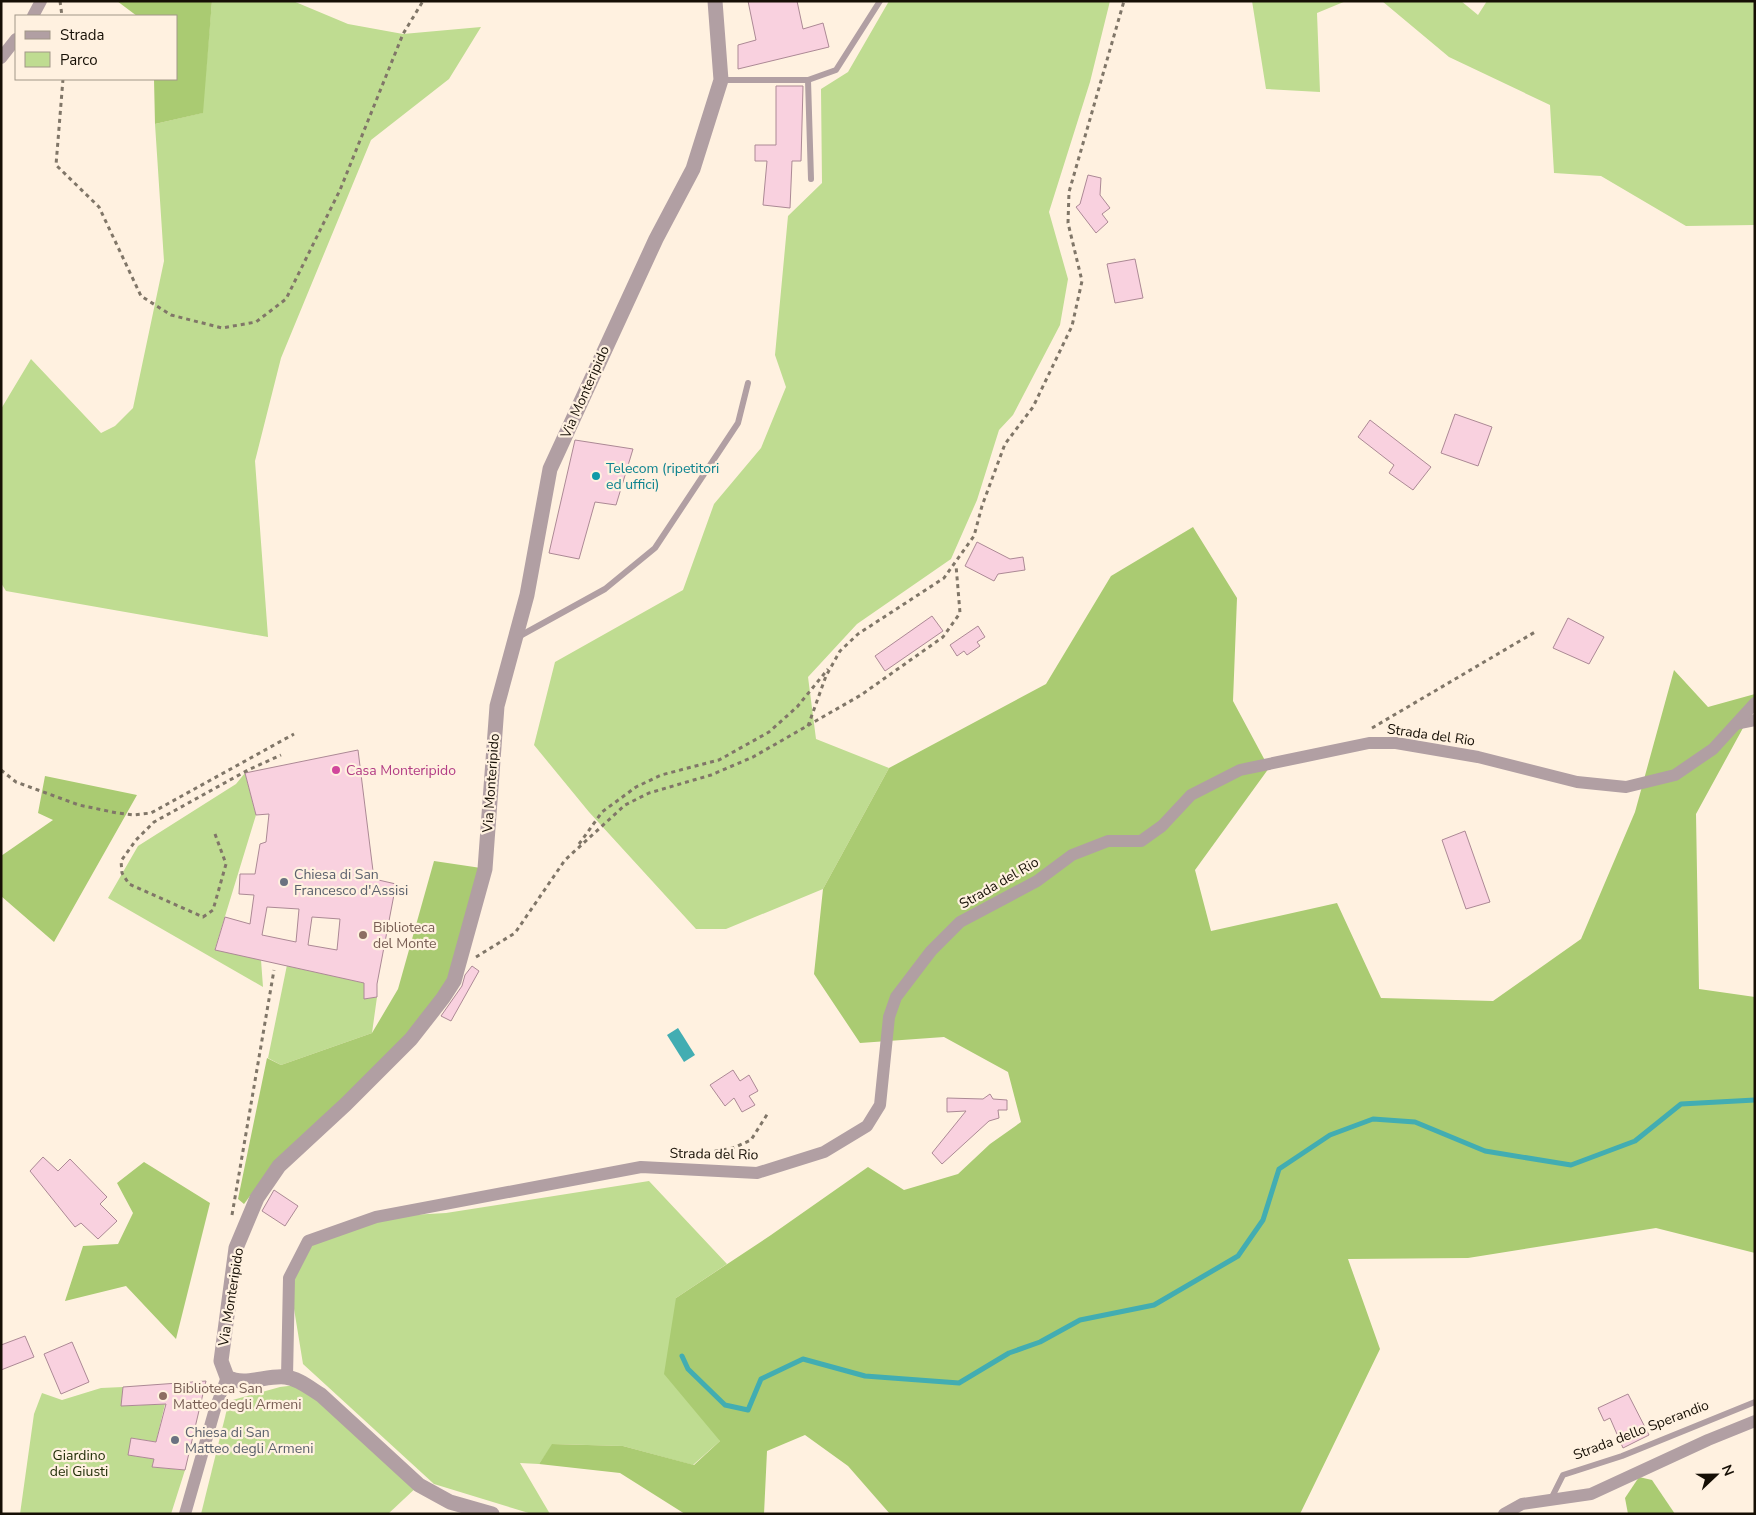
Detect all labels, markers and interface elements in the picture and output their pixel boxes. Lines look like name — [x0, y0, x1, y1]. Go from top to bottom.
legend — [15, 15, 178, 80]
text: Strada — [60, 25, 104, 45]
text: Parco — [60, 50, 98, 70]
street label: Via Monteripido — [556, 342, 614, 442]
place label: Telecom (ripetitori ed uffici) — [606, 459, 719, 494]
marker: Telecom (ripetitori ed uffici) — [590, 470, 602, 482]
street label: Strada del Rio — [1386, 719, 1476, 751]
street label: Via Monteripido — [478, 732, 504, 834]
place label: Casa Monteripido — [346, 761, 456, 780]
marker: Casa Monteripido — [330, 764, 342, 776]
street label: Strada del Rio — [956, 852, 1042, 913]
place label: Chiesa di San Francesco d'Assisi — [294, 865, 408, 900]
marker: Chiesa di San Francesco d'Assisi — [278, 876, 290, 888]
place label: Biblioteca del Monte — [373, 918, 436, 953]
marker: Biblioteca del Monte — [357, 929, 369, 941]
street label: Strada del Rio — [669, 1144, 759, 1164]
street label: Via Monteripido — [214, 1246, 248, 1349]
place label: Biblioteca San Matteo degli Armeni — [173, 1379, 301, 1414]
marker: Biblioteca San Matteo degli Armeni — [157, 1390, 169, 1402]
street label: Strada dello Sperandio — [1570, 1395, 1712, 1465]
place label: Chiesa di San Matteo degli Armeni — [185, 1423, 313, 1458]
marker: Chiesa di San Matteo degli Armeni — [169, 1434, 181, 1446]
park label: Giardino dei Giusti — [50, 1446, 108, 1481]
north arrow — [1691, 1450, 1741, 1500]
text: N — [1717, 1462, 1738, 1479]

